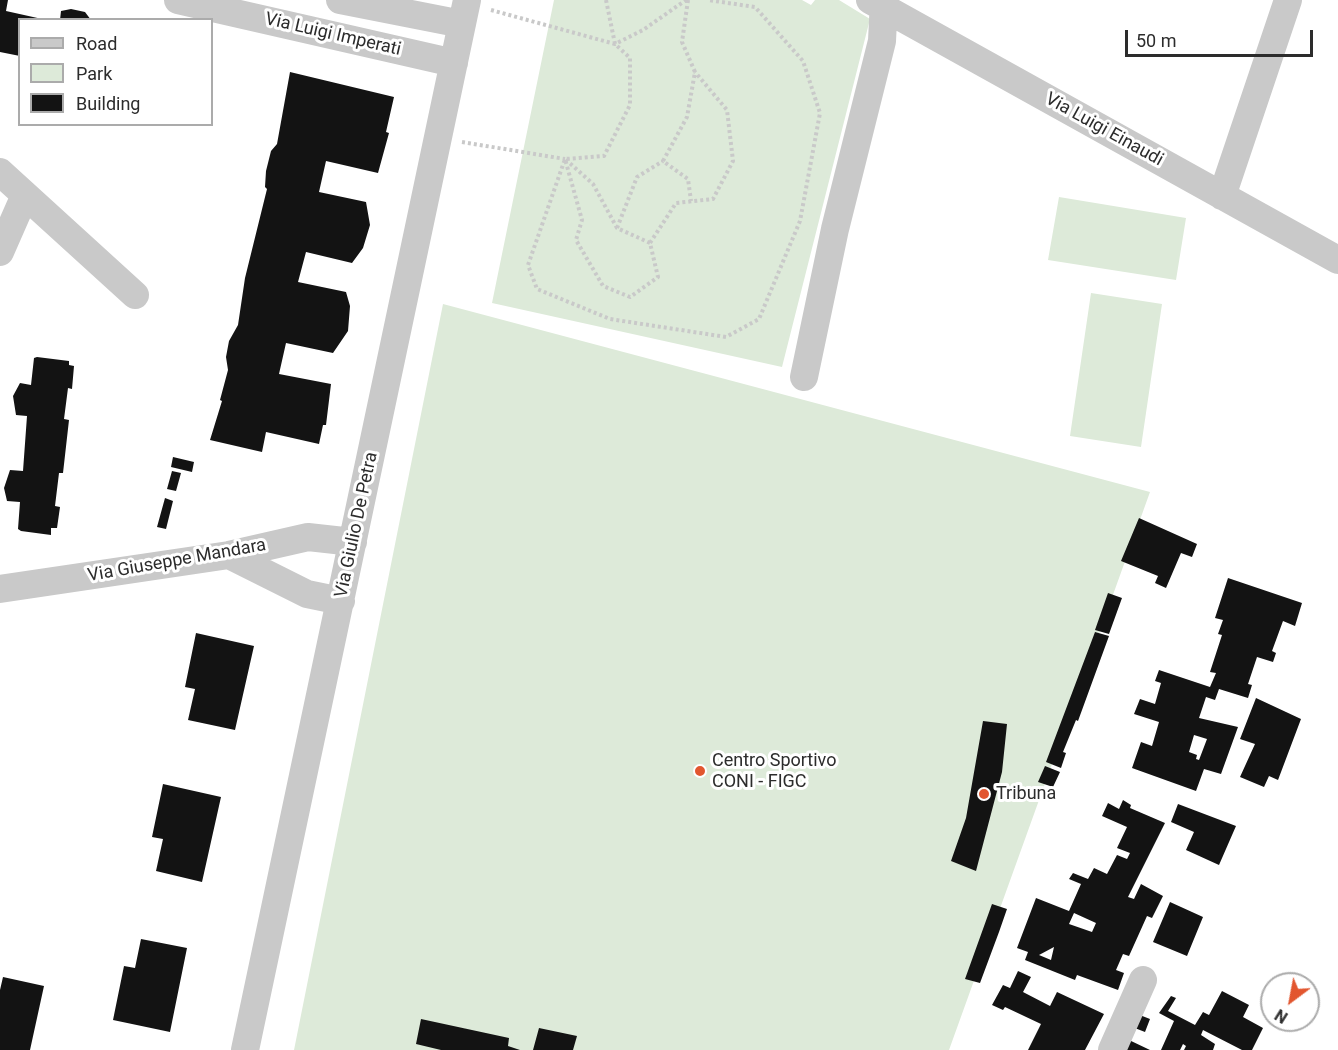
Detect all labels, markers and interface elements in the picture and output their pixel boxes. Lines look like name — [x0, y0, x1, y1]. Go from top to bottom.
street label: Via Luigi Imperati — [263, 9, 403, 61]
legend — [18, 18, 213, 126]
scale bar — [1128, 18, 1316, 56]
text: 50 m — [1136, 30, 1176, 51]
text: Road — [76, 33, 117, 54]
text: Park — [76, 63, 112, 84]
street label: Via Luigi Einaudi — [1041, 89, 1167, 171]
text: Building — [76, 93, 140, 114]
street label: Via Giulio De Petra — [331, 450, 383, 600]
street label: Via Giuseppe Mandara — [86, 535, 268, 587]
place label: Centro Sportivo CONI - FIGC — [712, 750, 836, 792]
marker: Centro Sportivo CONI - FIGC — [693, 764, 707, 778]
place label: Tribuna — [996, 783, 1056, 805]
marker: Tribuna — [977, 787, 991, 801]
north arrow — [1260, 972, 1320, 1032]
text: N — [1271, 1005, 1291, 1027]

